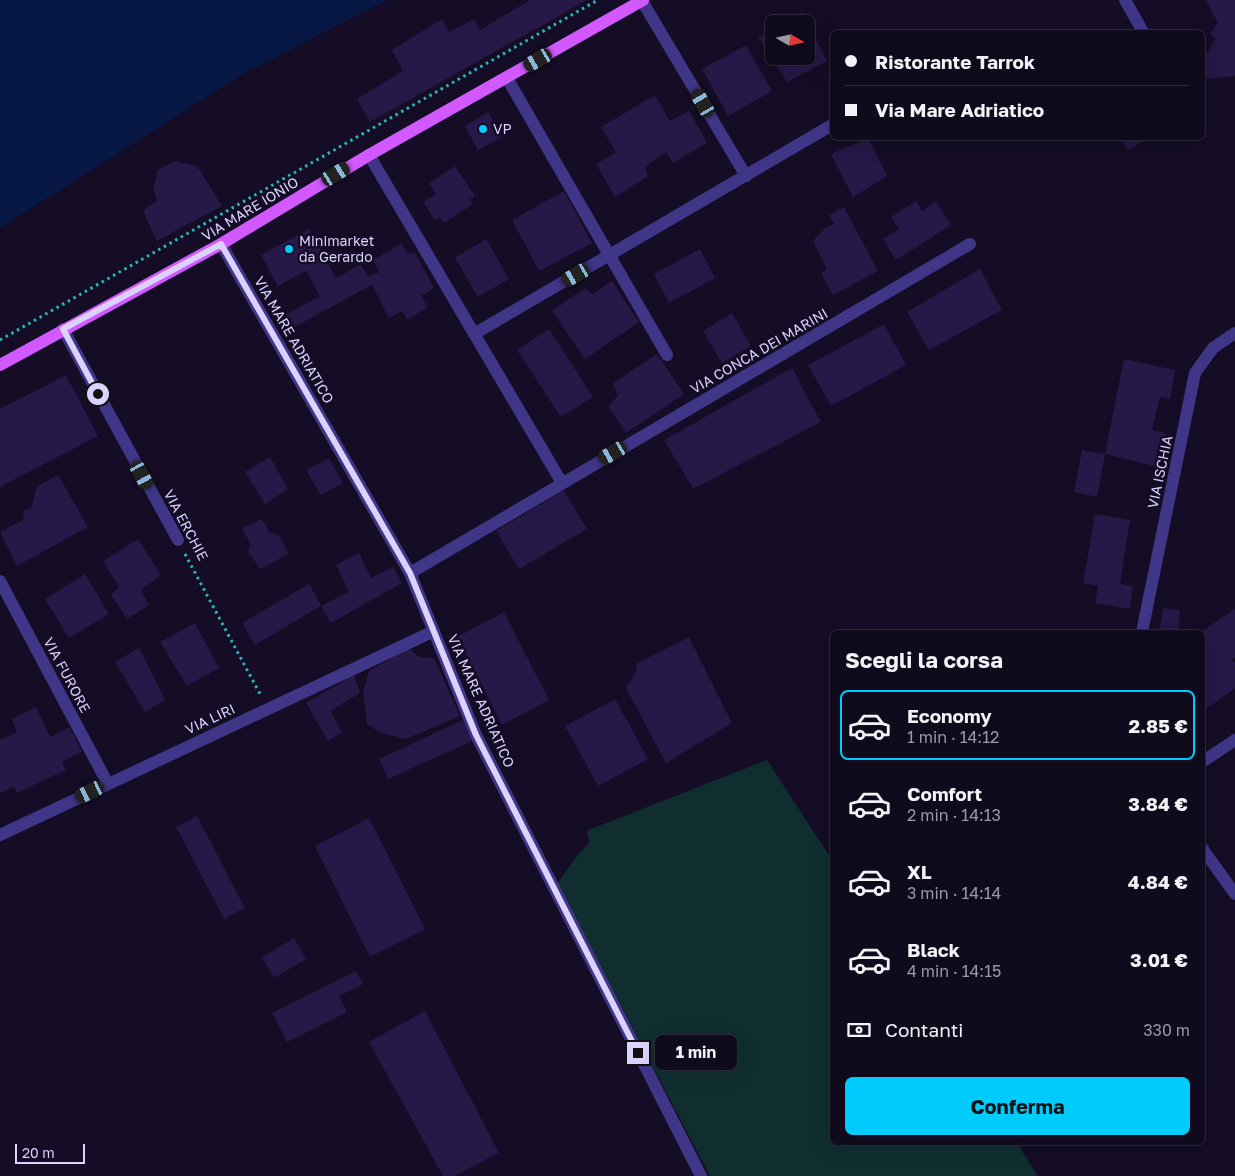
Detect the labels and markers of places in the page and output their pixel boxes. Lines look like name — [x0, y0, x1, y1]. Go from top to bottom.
place label: VP — [493, 120, 512, 137]
marker: VP — [477, 123, 489, 135]
place label: Minimarket da Gerardo — [299, 232, 374, 265]
marker: Minimarket da Gerardo — [283, 243, 295, 255]

